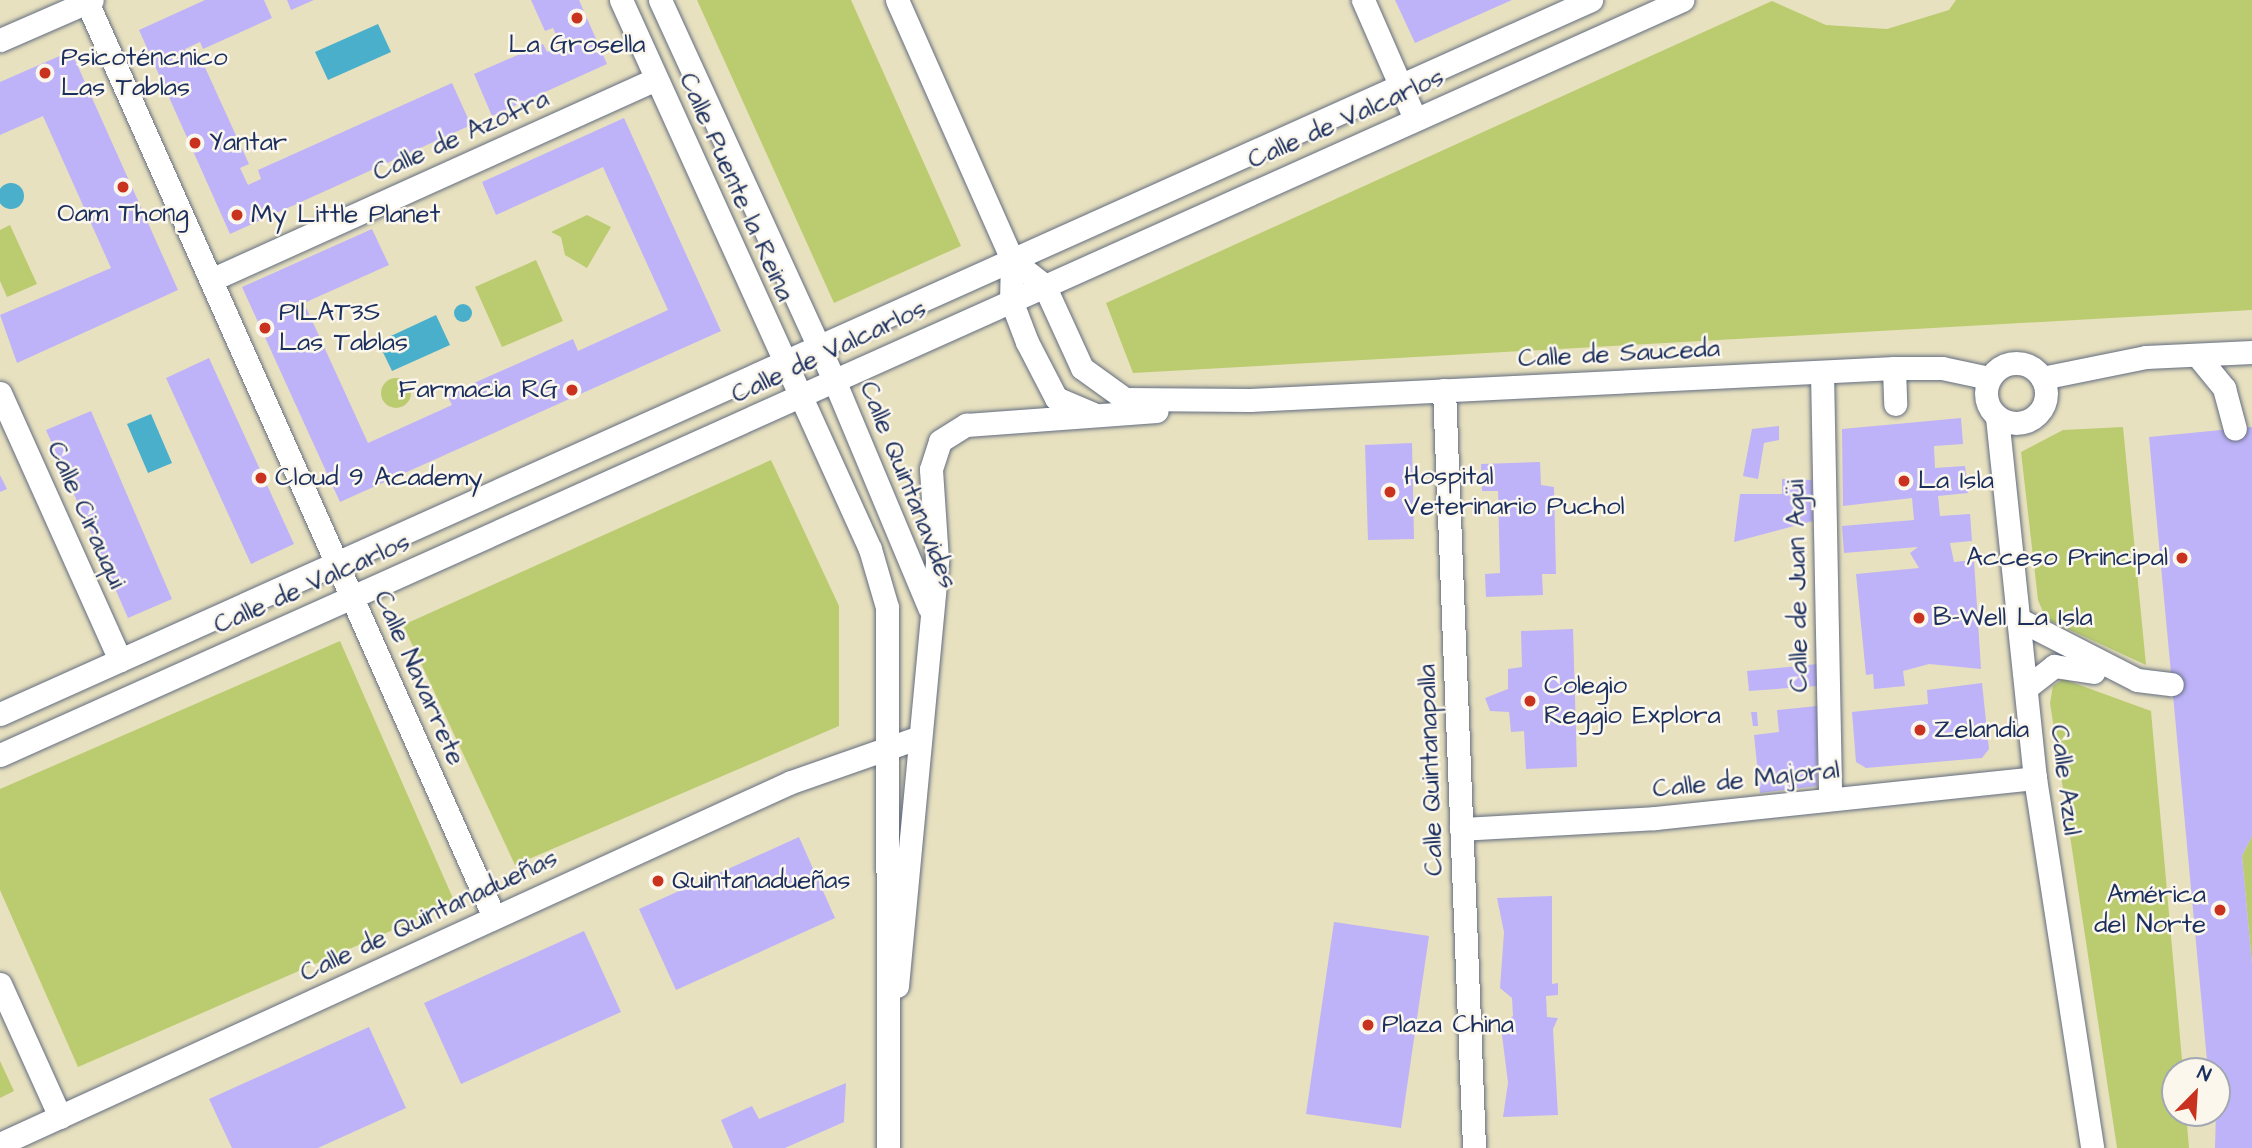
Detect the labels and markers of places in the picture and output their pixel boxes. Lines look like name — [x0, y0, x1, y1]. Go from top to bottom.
marker: La Grosella — [569, 10, 585, 26]
place label: La Grosella — [508, 29, 646, 61]
place label: Psicoténcnico Las Tablas — [61, 42, 228, 104]
marker: Psicoténcnico Las Tablas — [35, 63, 55, 83]
place label: Yantar — [209, 127, 287, 159]
marker: Yantar — [187, 135, 203, 151]
marker: Oam Thong — [115, 179, 131, 195]
place label: Oam Thong — [57, 198, 189, 230]
place label: My Little Planet — [251, 199, 440, 231]
marker: My Little Planet — [229, 207, 245, 223]
place label: PILAT3S Las Tablas — [279, 297, 408, 358]
marker: PILAT3S Las Tablas — [257, 320, 273, 336]
place label: Farmacia RG — [398, 374, 558, 406]
marker: Farmacia RG — [564, 382, 580, 398]
place label: Hospital Veterinario Puchol — [1404, 461, 1625, 522]
place label: Cloud 9 Academy — [275, 462, 483, 494]
place label: La Isla — [1918, 465, 1994, 497]
marker: Cloud 9 Academy — [253, 470, 269, 486]
marker: La Isla — [1896, 473, 1912, 489]
marker: Hospital Veterinario Puchol — [1382, 484, 1398, 500]
place label: Acceso Principal — [1966, 542, 2168, 574]
marker: Acceso Principal — [2174, 550, 2190, 566]
place label: B-Well La Isla — [1933, 602, 2093, 634]
marker: B-Well La Isla — [1911, 610, 1927, 626]
place label: Colegio Reggio Explora — [1544, 670, 1721, 732]
marker: Colegio Reggio Explora — [1522, 693, 1538, 709]
place label: Zelandia — [1934, 714, 2029, 746]
marker: Zelandia — [1912, 722, 1928, 738]
place label: Quintanadueñas — [672, 865, 851, 897]
marker: Quintanadueñas — [650, 873, 666, 889]
place label: América del Norte — [2094, 879, 2206, 940]
marker: América del Norte — [2212, 902, 2228, 918]
place label: Plaza China — [1382, 1009, 1514, 1041]
marker: Plaza China — [1360, 1017, 1376, 1033]

